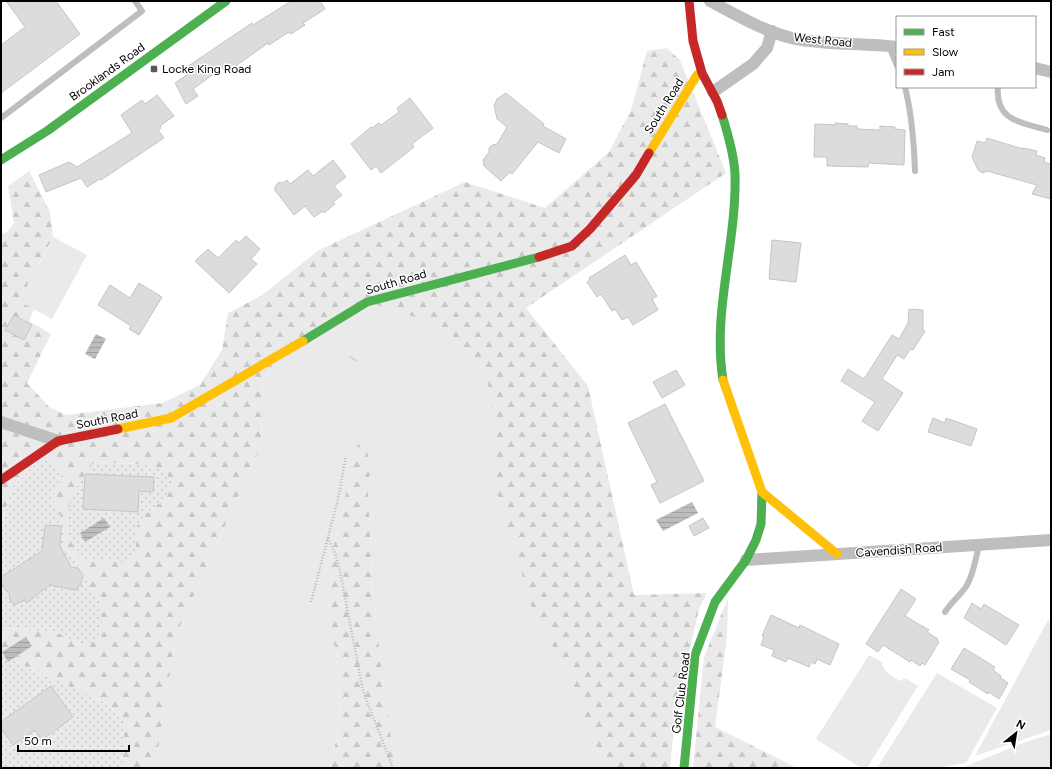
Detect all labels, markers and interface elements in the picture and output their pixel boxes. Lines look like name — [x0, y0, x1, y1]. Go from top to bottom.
legend — [896, 16, 1036, 88]
text: Fast — [932, 25, 955, 39]
street label: West Road — [793, 30, 853, 50]
street label: Brooklands Road — [67, 40, 147, 104]
text: Slow — [932, 45, 959, 59]
place label: Locke King Road — [162, 62, 251, 76]
marker: Locke King Road — [149, 64, 159, 74]
text: Jam — [932, 65, 955, 79]
street label: South Road — [641, 76, 687, 136]
street label: South Road — [364, 267, 428, 297]
street label: South Road — [75, 406, 139, 432]
street label: Cavendish Road — [855, 540, 943, 560]
street label: Golf Club Road — [669, 652, 693, 734]
north arrow — [996, 713, 1036, 753]
text: N — [1014, 717, 1028, 733]
scale bar — [18, 727, 129, 753]
text: 50 m — [24, 734, 52, 748]

